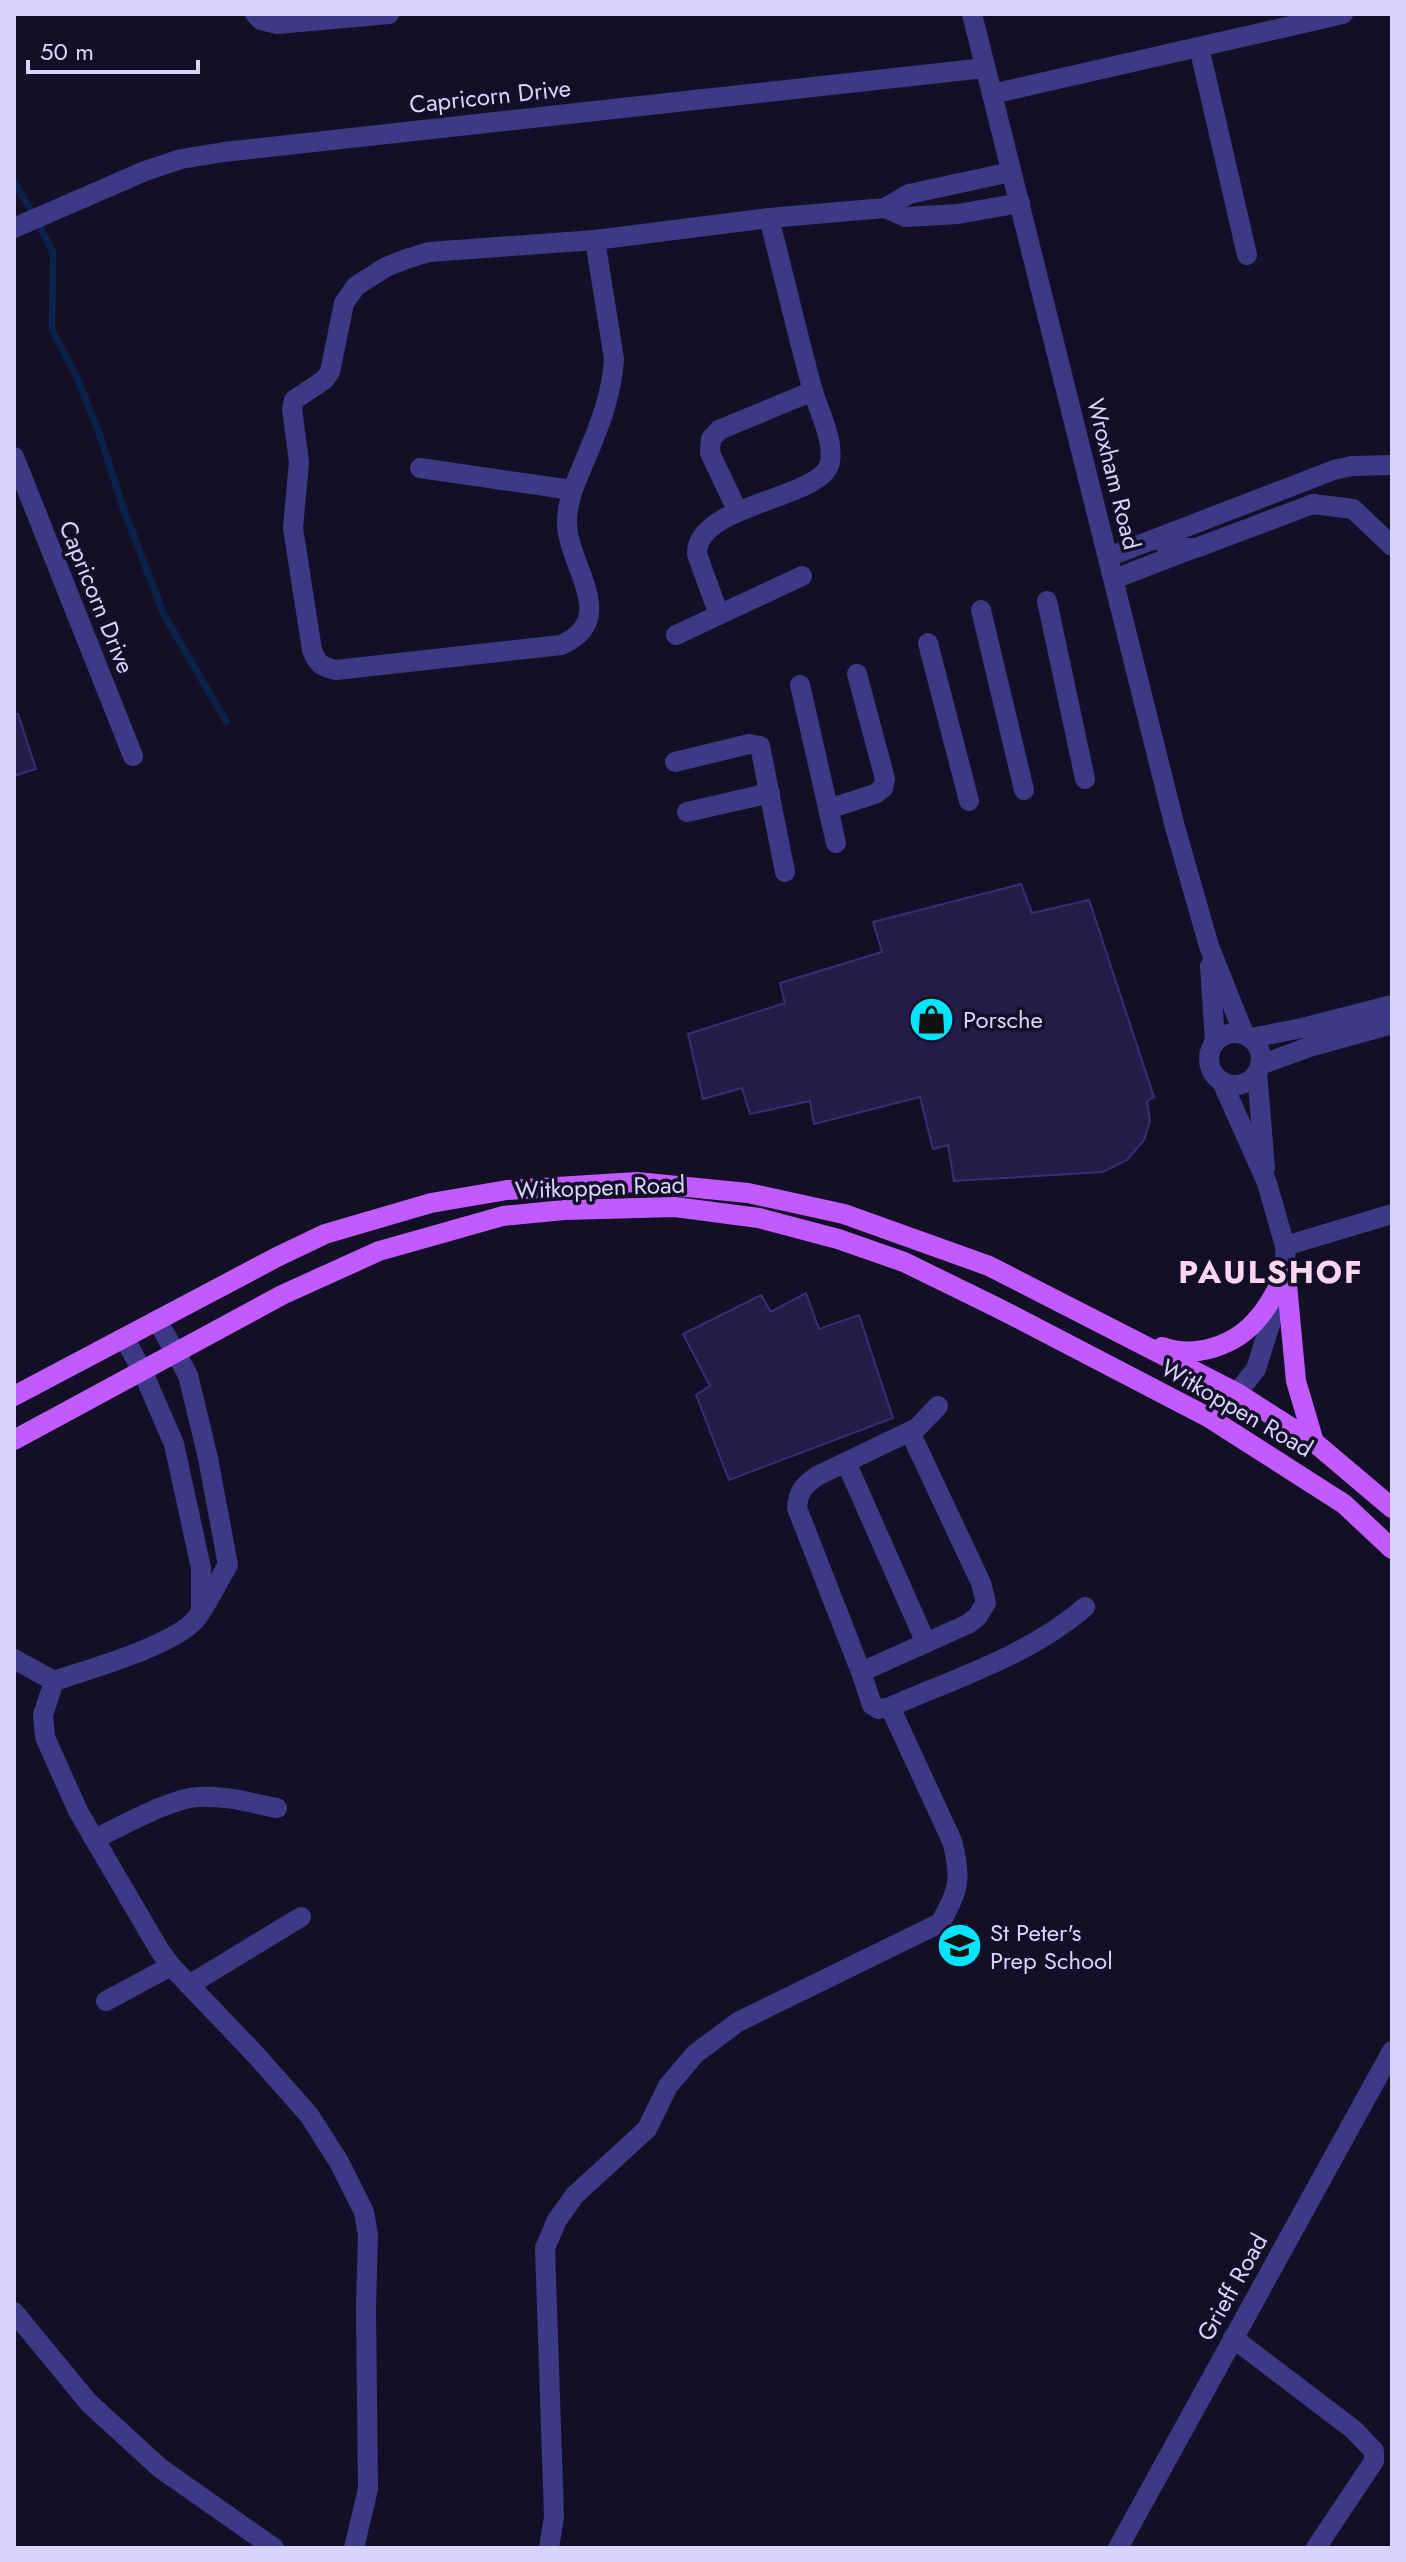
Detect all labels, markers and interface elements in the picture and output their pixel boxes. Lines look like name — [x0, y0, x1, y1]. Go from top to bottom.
scale bar — [28, 24, 198, 74]
text: 50 m — [40, 34, 94, 69]
street label: Capricorn Drive — [408, 70, 572, 122]
street label: Wroxham Road — [1078, 395, 1150, 553]
street label: Capricorn Drive — [50, 515, 144, 679]
shop icon: Porsche — [908, 995, 956, 1043]
place label: Porsche — [963, 1002, 1043, 1037]
street label: Witkoppen Road — [514, 1167, 686, 1207]
district label: PAULSHOF — [1178, 1249, 1364, 1295]
street label: Witkoppen Road — [1154, 1350, 1320, 1466]
place label: St Peter's Prep School — [990, 1915, 1113, 1978]
school or university icon: St Peter's Prep School — [935, 1922, 983, 1970]
street label: Grieff Road — [1188, 2227, 1276, 2347]

